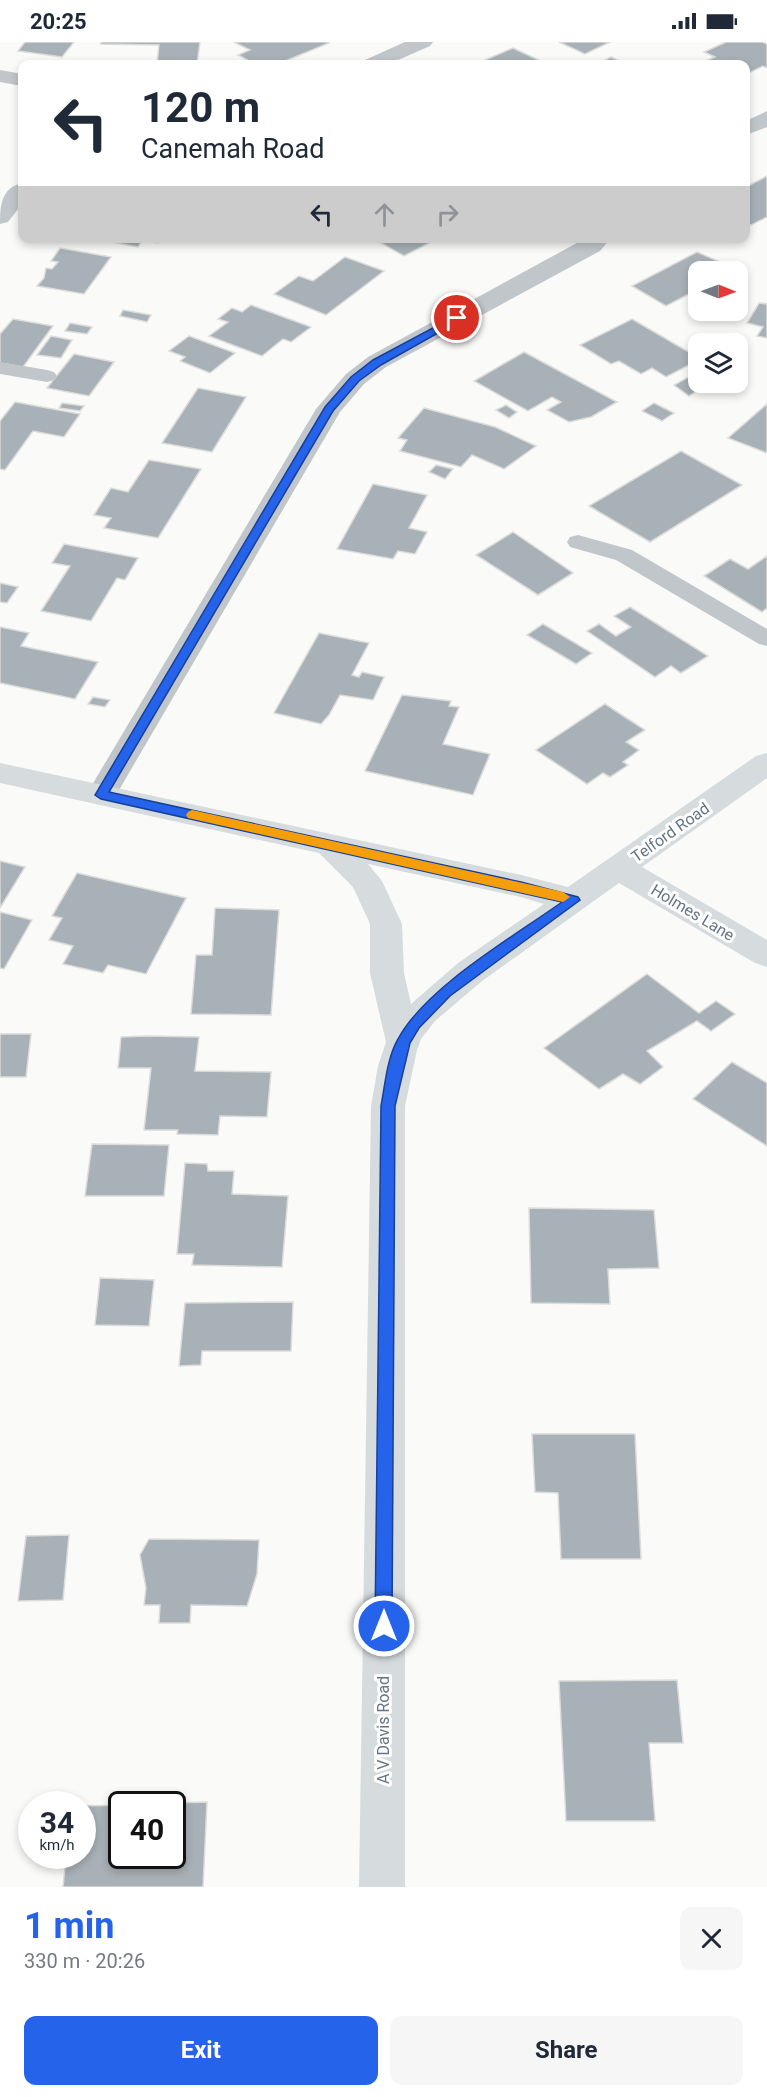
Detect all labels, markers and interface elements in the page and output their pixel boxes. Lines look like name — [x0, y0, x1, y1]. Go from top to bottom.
text: 20:25 — [30, 9, 87, 34]
text: 120 m — [141, 83, 260, 132]
icon: left — [42, 84, 120, 162]
text: Canemah Road — [141, 133, 324, 165]
icon: left — [305, 198, 338, 231]
icon: ahead — [368, 198, 401, 231]
icon: right — [431, 198, 464, 231]
north arrow — [688, 261, 748, 321]
map controls — [688, 261, 748, 393]
pin — [431, 292, 482, 343]
icon: arrive — [440, 301, 473, 334]
button: layers — [688, 333, 748, 393]
street label: Telford Road — [628, 799, 713, 866]
street label: Holmes Lane — [648, 880, 738, 945]
position arrow — [352, 1594, 416, 1658]
street label: A V Davis Road — [374, 1676, 393, 1784]
speed limit sign: 40 — [108, 1791, 186, 1869]
text: 34 — [40, 1805, 74, 1840]
text: km/h — [39, 1836, 75, 1854]
text: 1 min — [24, 1905, 115, 1947]
button: close — [680, 1907, 743, 1970]
text: 330 m · 20:26 — [24, 1949, 145, 1973]
button: Exit — [24, 2016, 378, 2085]
button: Share — [390, 2016, 743, 2085]

